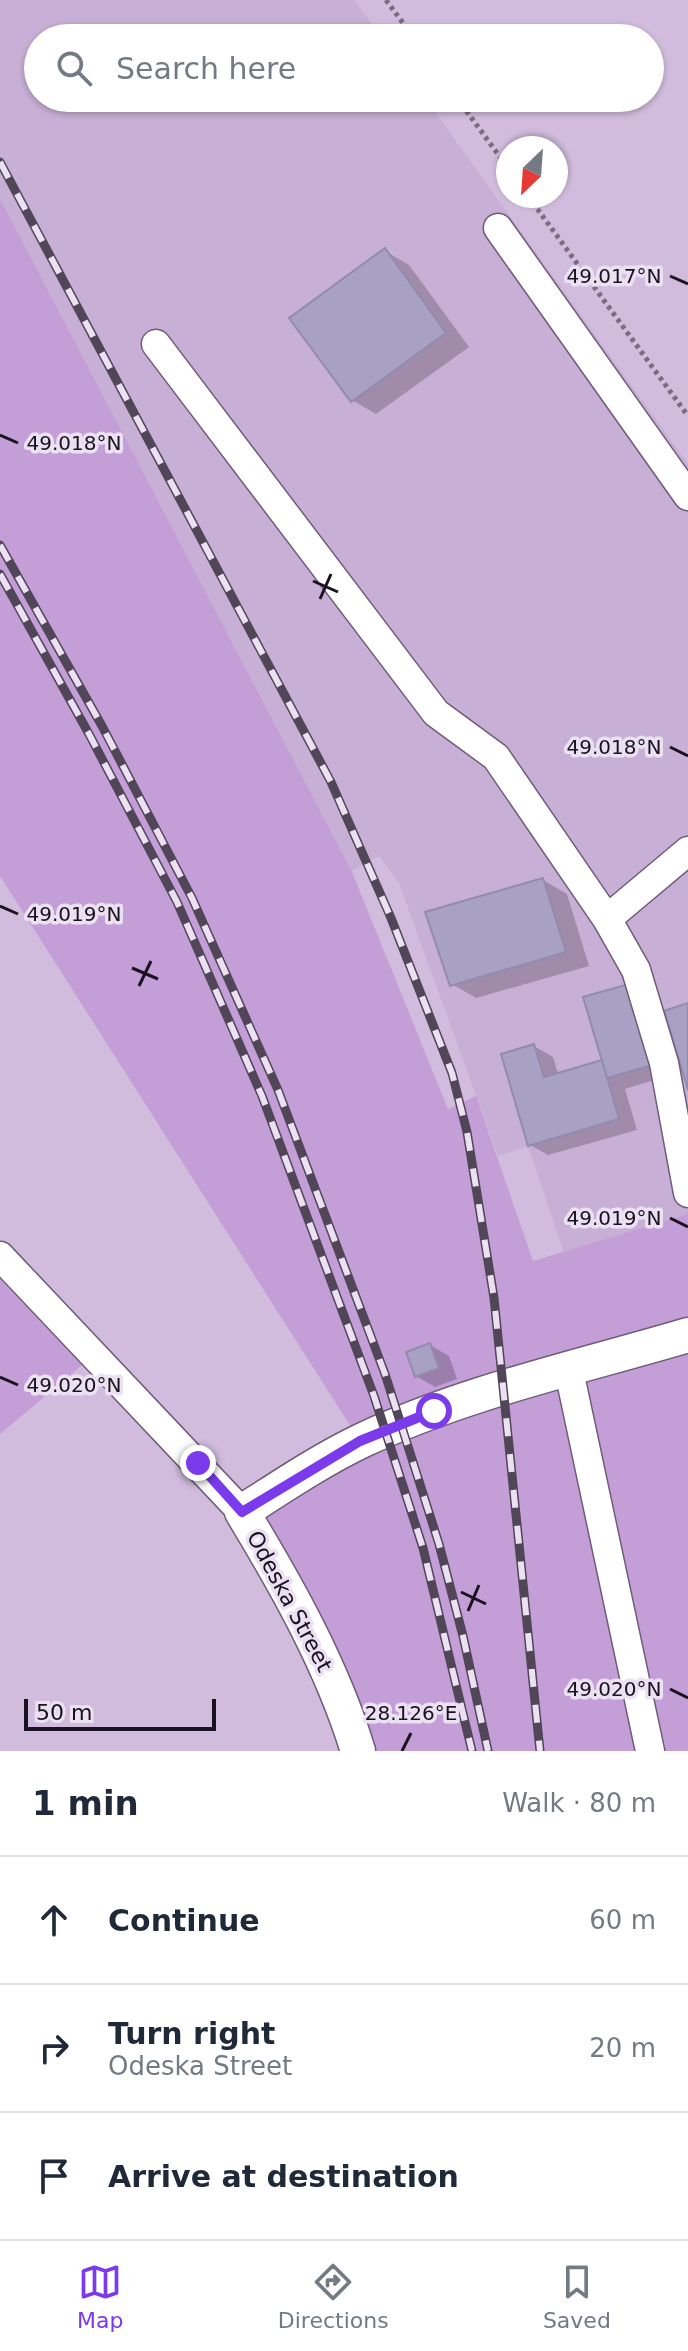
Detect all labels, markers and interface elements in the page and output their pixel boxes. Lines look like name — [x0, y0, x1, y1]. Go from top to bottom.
search box — [24, 24, 664, 112]
icon: search — [52, 46, 96, 90]
text: Search here — [116, 51, 296, 86]
north arrow — [496, 136, 568, 208]
text: 49.017°N — [567, 264, 661, 288]
text: 49.018°N — [27, 431, 121, 455]
text: 49.018°N — [567, 735, 661, 759]
text: 49.019°N — [27, 902, 121, 926]
text: 49.019°N — [567, 1206, 661, 1230]
text: 49.020°N — [27, 1373, 121, 1397]
route start — [416, 1393, 452, 1429]
route end — [180, 1445, 216, 1481]
street label: Odeska Street — [242, 1527, 337, 1676]
text: 49.020°N — [567, 1677, 661, 1701]
scale bar — [24, 1695, 216, 1731]
text: 50 m — [36, 1700, 92, 1725]
text: 28.126°E — [365, 1701, 457, 1725]
text: 1 min — [32, 1783, 139, 1823]
text: Walk · 80 m — [502, 1788, 656, 1818]
icon: ahead — [32, 1898, 76, 1942]
text: Continue — [108, 1903, 260, 1938]
text: 60 m — [589, 1905, 656, 1935]
text: Turn right — [108, 2016, 275, 2051]
icon: right — [32, 2026, 76, 2070]
text: 20 m — [589, 2033, 656, 2063]
text: Odeska Street — [108, 2051, 292, 2081]
icon: arrive — [32, 2154, 76, 2198]
text: Arrive at destination — [108, 2159, 459, 2194]
tab: Map — [77, 2260, 124, 2333]
tab: Directions — [278, 2260, 389, 2333]
tab: Saved — [543, 2260, 611, 2333]

